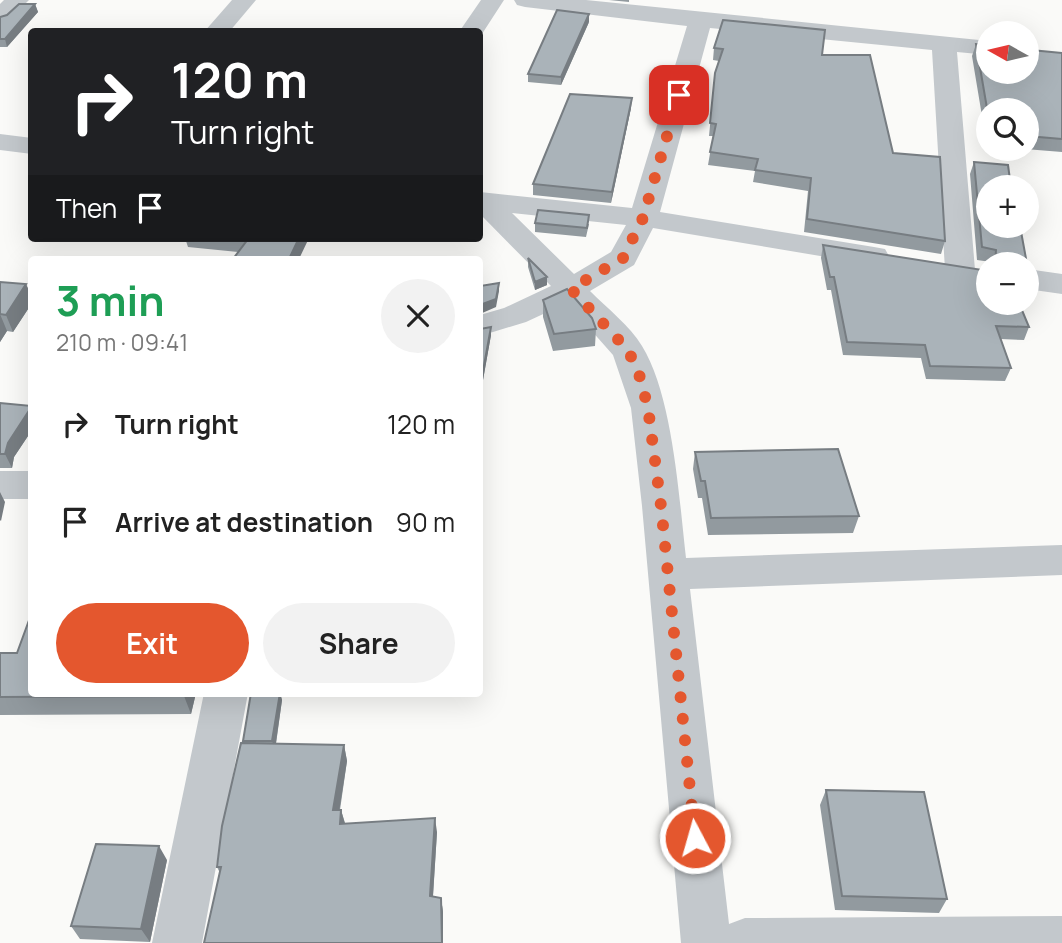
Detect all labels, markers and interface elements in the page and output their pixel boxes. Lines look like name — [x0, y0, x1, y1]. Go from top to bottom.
north arrow — [976, 21, 1040, 84]
map controls — [976, 21, 1039, 315]
text: 120 m — [171, 46, 308, 113]
icon: right — [56, 56, 147, 147]
pin — [649, 65, 709, 125]
icon: arrive — [660, 76, 698, 114]
button: search — [976, 98, 1039, 161]
text: Turn right — [171, 110, 314, 154]
button: + — [976, 175, 1039, 238]
icon: arrive — [131, 189, 169, 227]
text: Then — [56, 190, 117, 226]
button: − — [976, 252, 1039, 315]
text: 3 min — [56, 271, 165, 329]
button: close — [381, 279, 455, 353]
text: 210 m · 09:41 — [56, 326, 188, 358]
icon: right — [56, 405, 94, 443]
text: Turn right — [115, 406, 239, 442]
text: 120 m — [387, 406, 455, 442]
icon: arrive — [56, 503, 94, 541]
text: Arrive at destination — [115, 504, 373, 540]
text: 90 m — [396, 504, 455, 540]
button: Exit — [56, 603, 249, 683]
button: Share — [263, 603, 455, 683]
position arrow — [658, 801, 732, 875]

